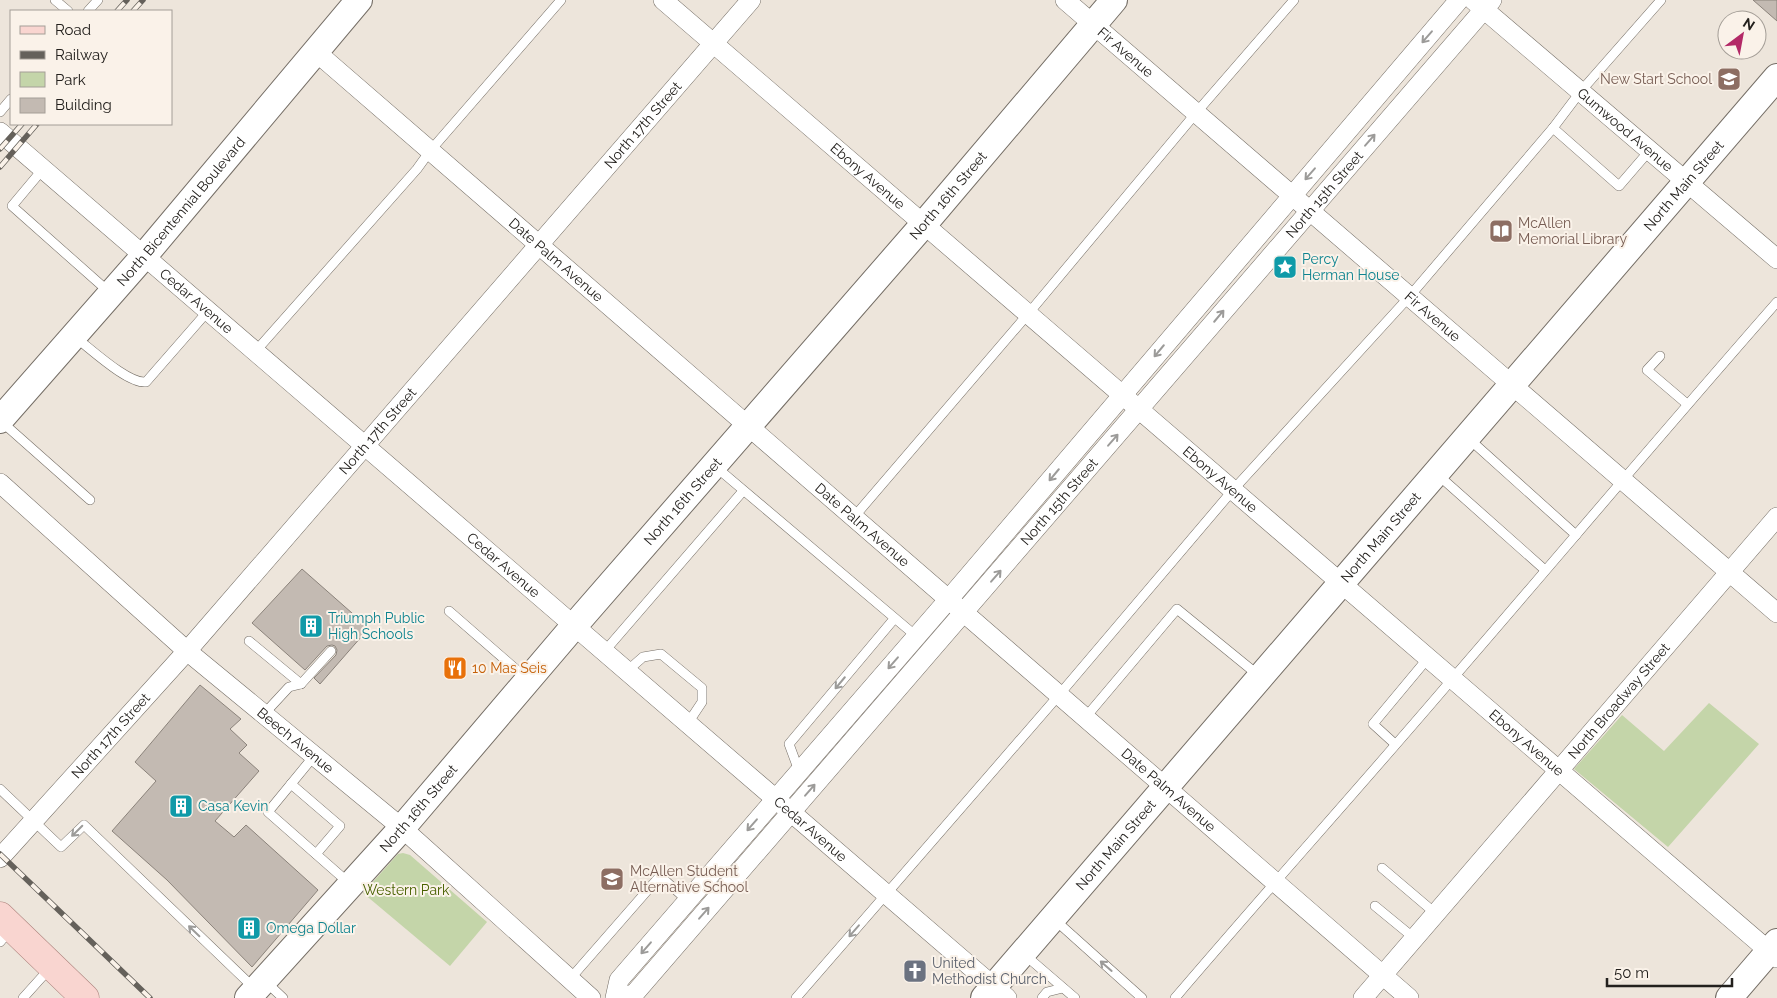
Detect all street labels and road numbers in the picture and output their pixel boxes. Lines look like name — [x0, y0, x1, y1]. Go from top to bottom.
street label: Fir Avenue — [1095, 24, 1157, 81]
street label: North 17th Street — [601, 78, 685, 171]
street label: Gumwood Avenue — [1574, 85, 1676, 175]
street label: North Bicentennial Boulevard — [113, 134, 248, 289]
street label: North Main Street — [1640, 137, 1727, 234]
street label: Ebony Avenue — [827, 140, 908, 212]
street label: North 15th Street — [1283, 147, 1366, 241]
street label: North 16th Street — [906, 148, 990, 243]
street label: Date Palm Avenue — [506, 215, 606, 305]
street label: Cedar Avenue — [157, 265, 236, 337]
street label: Fir Avenue — [1401, 288, 1464, 345]
street label: North 17th Street — [336, 384, 420, 478]
street label: Ebony Avenue — [1180, 443, 1261, 516]
street label: North 16th Street — [640, 454, 725, 548]
street label: North 15th Street — [1017, 455, 1101, 548]
street label: Date Palm Avenue — [812, 480, 913, 570]
street label: North Main Street — [1337, 489, 1424, 586]
street label: Cedar Avenue — [464, 529, 543, 601]
street label: North Broadway Street — [1565, 640, 1673, 762]
street label: North 17th Street — [68, 689, 153, 781]
street label: Beech Avenue — [254, 704, 337, 776]
street label: Ebony Avenue — [1486, 706, 1567, 779]
street label: Date Palm Avenue — [1118, 745, 1219, 835]
street label: North 16th Street — [376, 761, 461, 855]
street label: Cedar Avenue — [771, 793, 850, 865]
street label: North Main Street — [1072, 796, 1159, 893]

